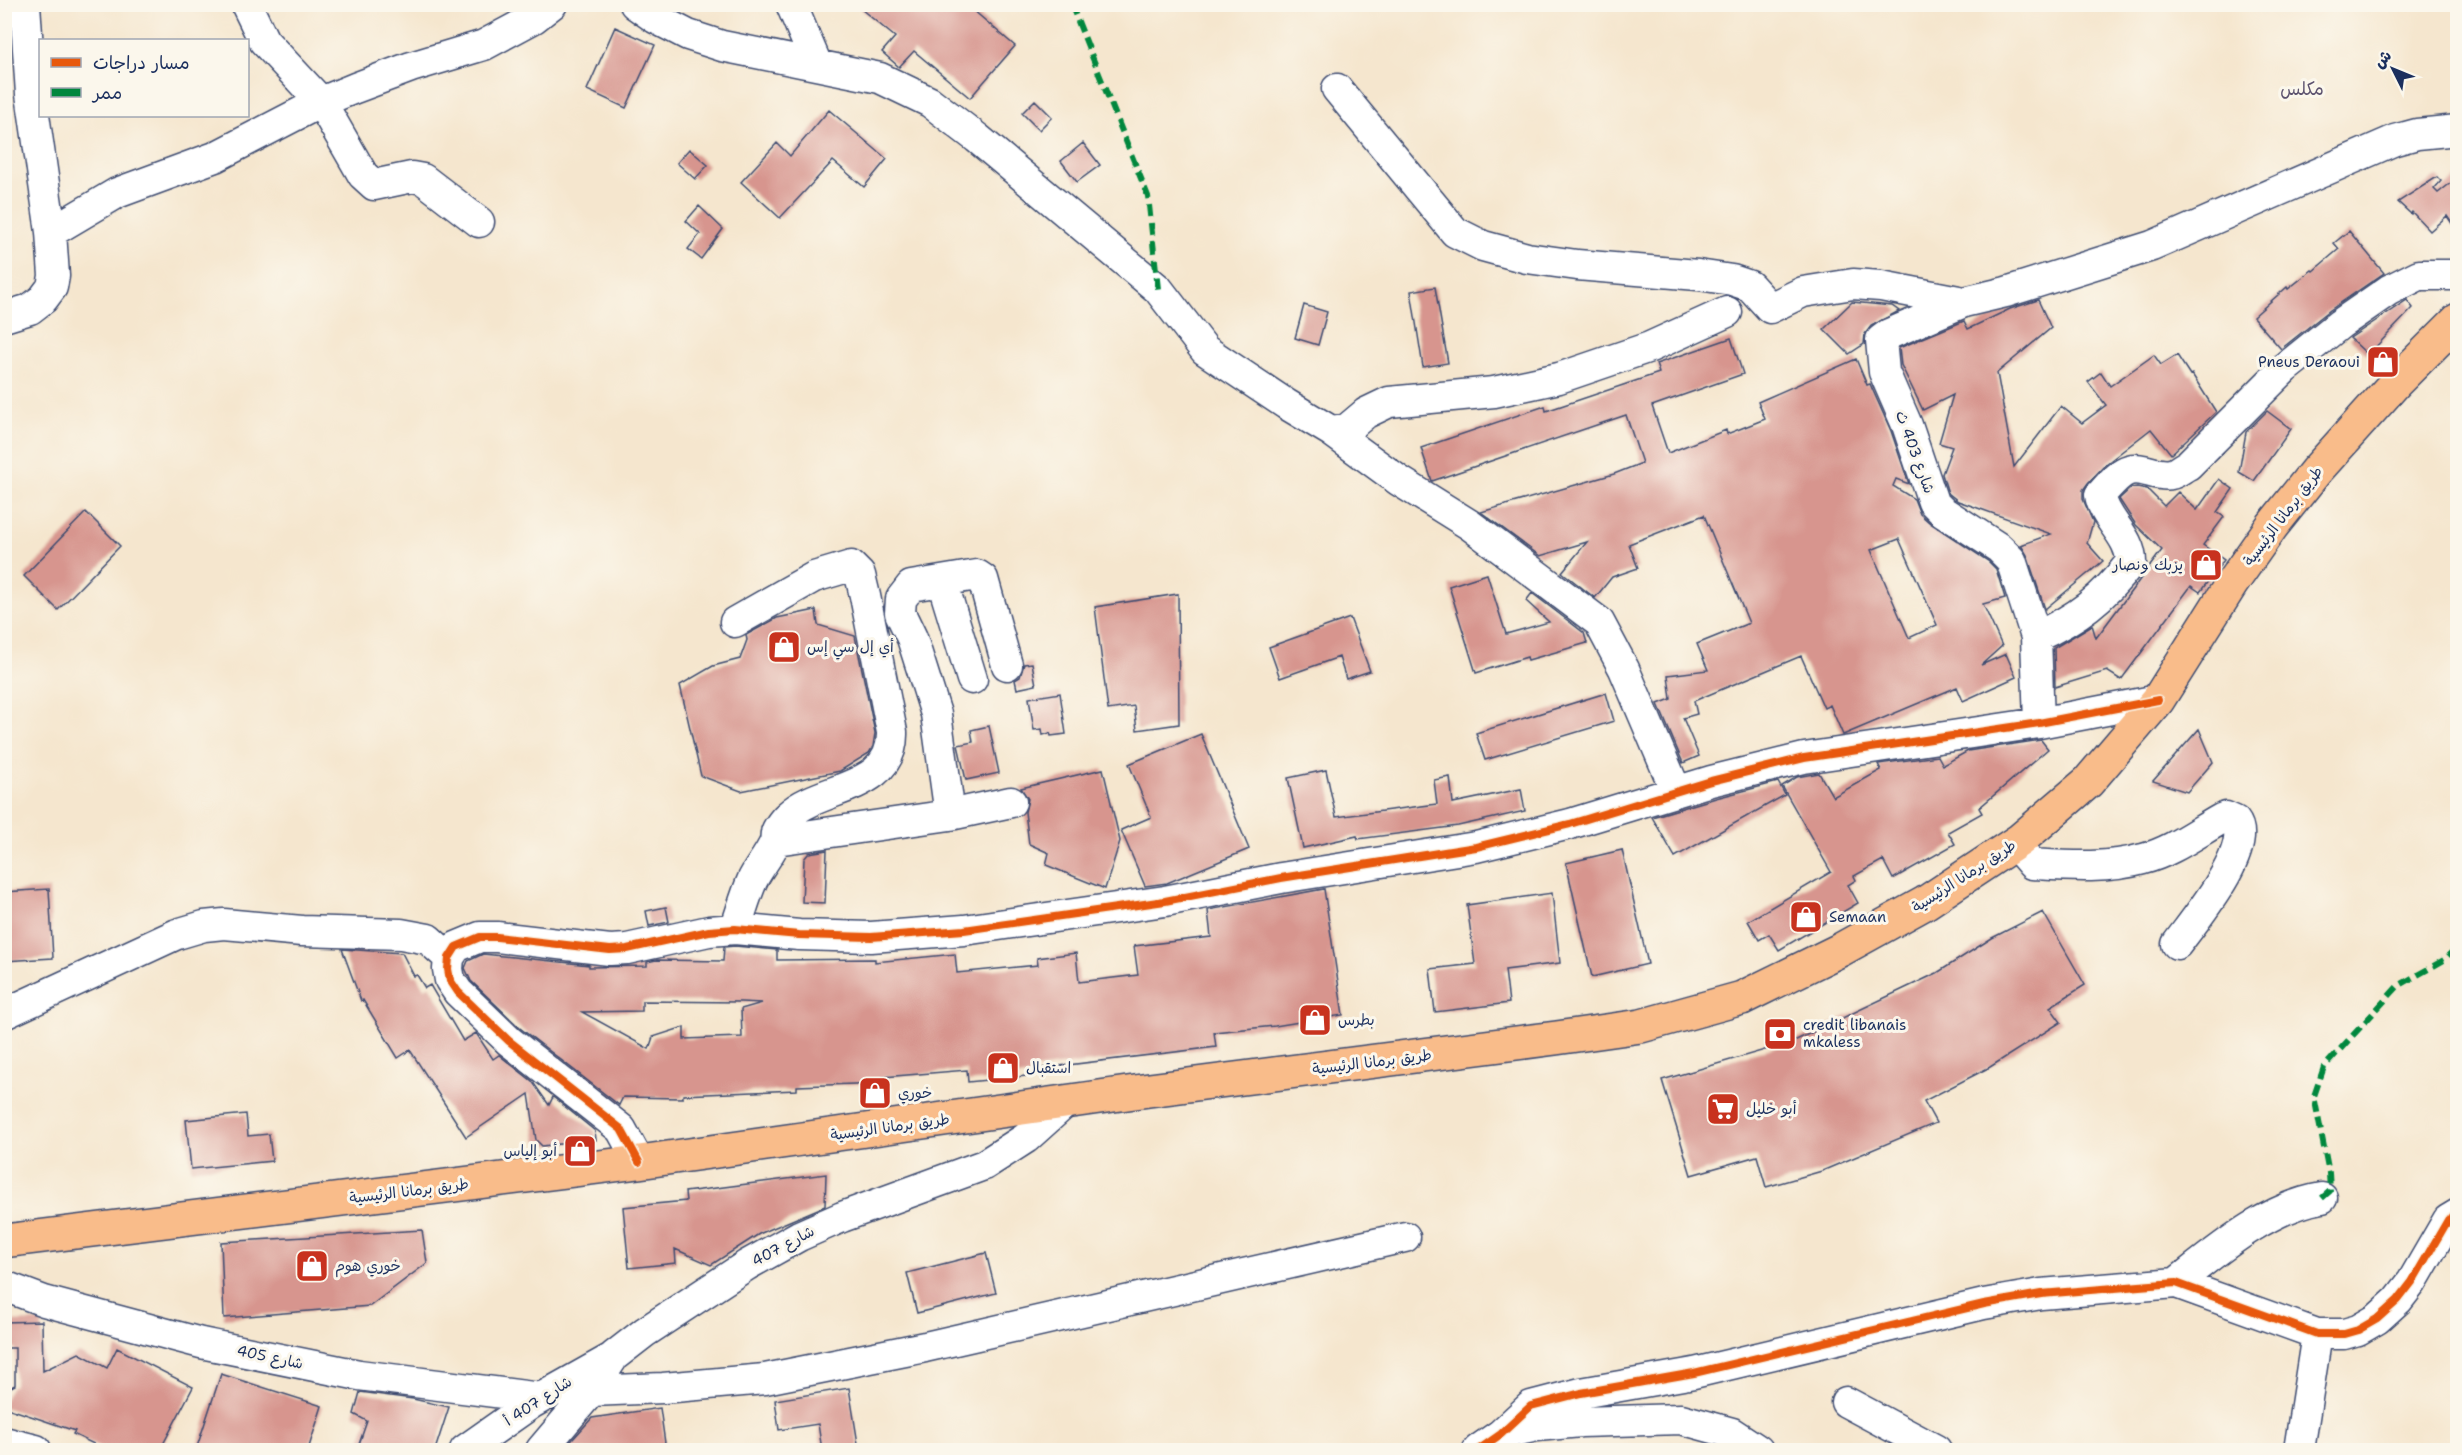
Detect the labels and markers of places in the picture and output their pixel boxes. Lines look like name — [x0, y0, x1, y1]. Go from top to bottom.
shop icon: Pneus Deraoui — [2365, 344, 2401, 380]
place label: Pneus Deraoui — [2258, 352, 2360, 372]
shop icon: يزبك ونصار — [2188, 547, 2224, 583]
place label: يزبك ونصار — [2112, 555, 2183, 575]
shop icon: أي إل سي إس — [766, 629, 802, 665]
place label: أي إل سي إس — [807, 637, 894, 660]
shop icon: Semaan — [1788, 899, 1824, 935]
place label: Semaan — [1829, 907, 1886, 927]
shop icon: بطرس — [1297, 1002, 1333, 1038]
place label: بطرس — [1338, 1010, 1375, 1030]
place label: credit libanais mkaless — [1803, 1015, 1906, 1052]
bank icon: credit libanais mkaless — [1762, 1016, 1798, 1052]
shop icon: استقبال — [985, 1050, 1021, 1086]
place label: استقبال — [1026, 1058, 1071, 1078]
shop icon: خوري — [857, 1075, 893, 1111]
place label: خوري — [898, 1083, 932, 1104]
supermarket icon: أبو خليل — [1705, 1091, 1741, 1127]
place label: أبو خليل — [1746, 1099, 1797, 1119]
shop icon: أبو إلياس — [562, 1133, 598, 1169]
place label: أبو إلياس — [504, 1141, 557, 1161]
shop icon: خوري هوم — [294, 1248, 330, 1284]
place label: خوري هوم — [335, 1256, 401, 1278]

